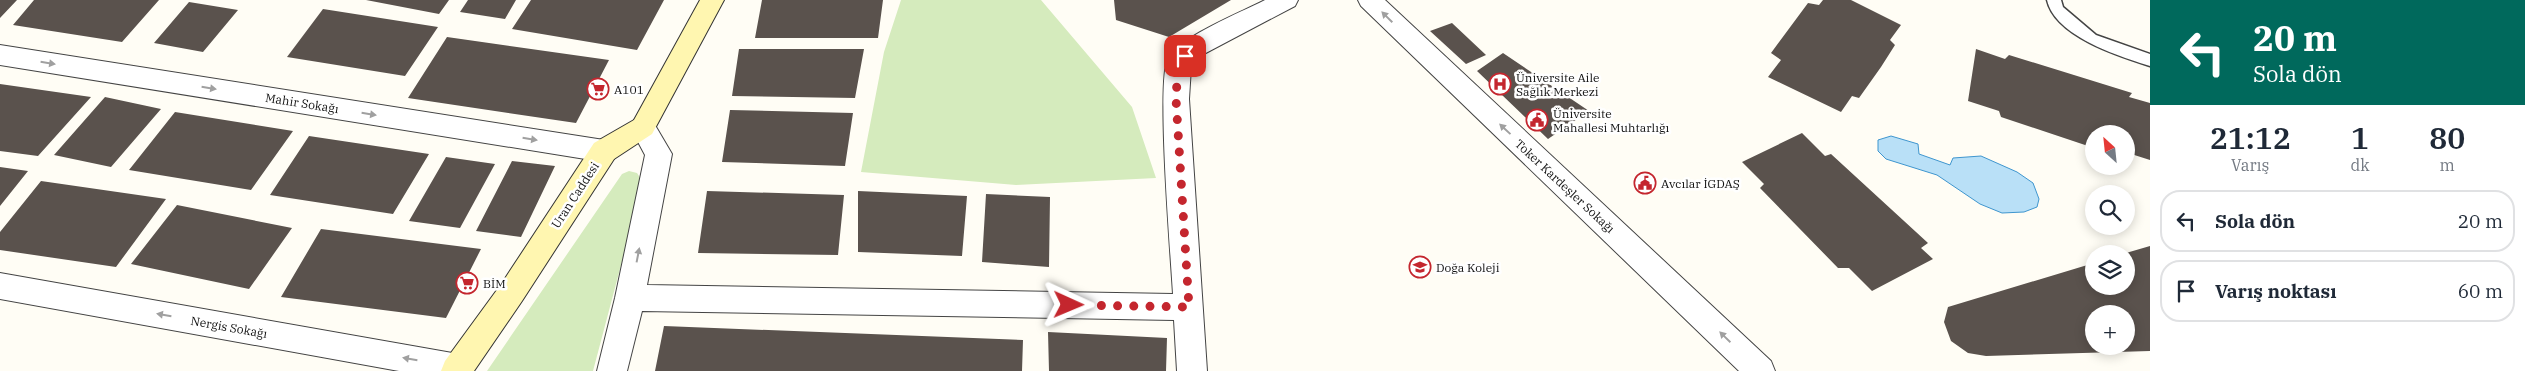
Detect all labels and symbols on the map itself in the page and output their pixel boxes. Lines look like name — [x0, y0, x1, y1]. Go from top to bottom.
one-way arrow — [1382, 11, 1394, 23]
pin — [1164, 35, 1206, 77]
one-way arrow — [41, 59, 57, 67]
place label: Üniversite Aile Sağlık Merkezi — [1516, 70, 1599, 99]
hospital icon: Üniversite Aile Sağlık Merkezi — [1488, 72, 1512, 96]
supermarket icon: A101 — [586, 77, 610, 101]
place label: A101 — [614, 82, 644, 97]
one-way arrow — [201, 85, 217, 93]
street label: Mahir Sokağı — [264, 90, 340, 116]
place label: Üniversite Mahallesi Muhtarlığı — [1553, 106, 1670, 135]
public building icon: Üniversite Mahallesi Muhtarlığı — [1525, 108, 1549, 132]
one-way arrow — [362, 110, 378, 118]
one-way arrow — [1499, 123, 1511, 135]
north arrow — [2085, 125, 2135, 175]
one-way arrow — [522, 135, 538, 143]
street label: Toker Kardeşler Sokağı — [1512, 136, 1618, 236]
street label: Uran Caddesi — [548, 159, 602, 231]
public building icon: Avcılar İGDAŞ — [1633, 171, 1657, 195]
place label: Avcılar İGDAŞ — [1661, 176, 1740, 191]
one-way arrow — [635, 247, 643, 263]
school or university icon: Doğa Koleji — [1408, 255, 1432, 279]
place label: Doğa Koleji — [1436, 260, 1500, 275]
supermarket icon: BİM — [455, 271, 479, 295]
place label: BİM — [483, 276, 506, 291]
position arrow — [1042, 278, 1094, 330]
one-way arrow — [156, 311, 172, 319]
street label: Nergis Sokağı — [189, 313, 269, 341]
one-way arrow — [1719, 331, 1731, 343]
one-way arrow — [402, 355, 418, 363]

